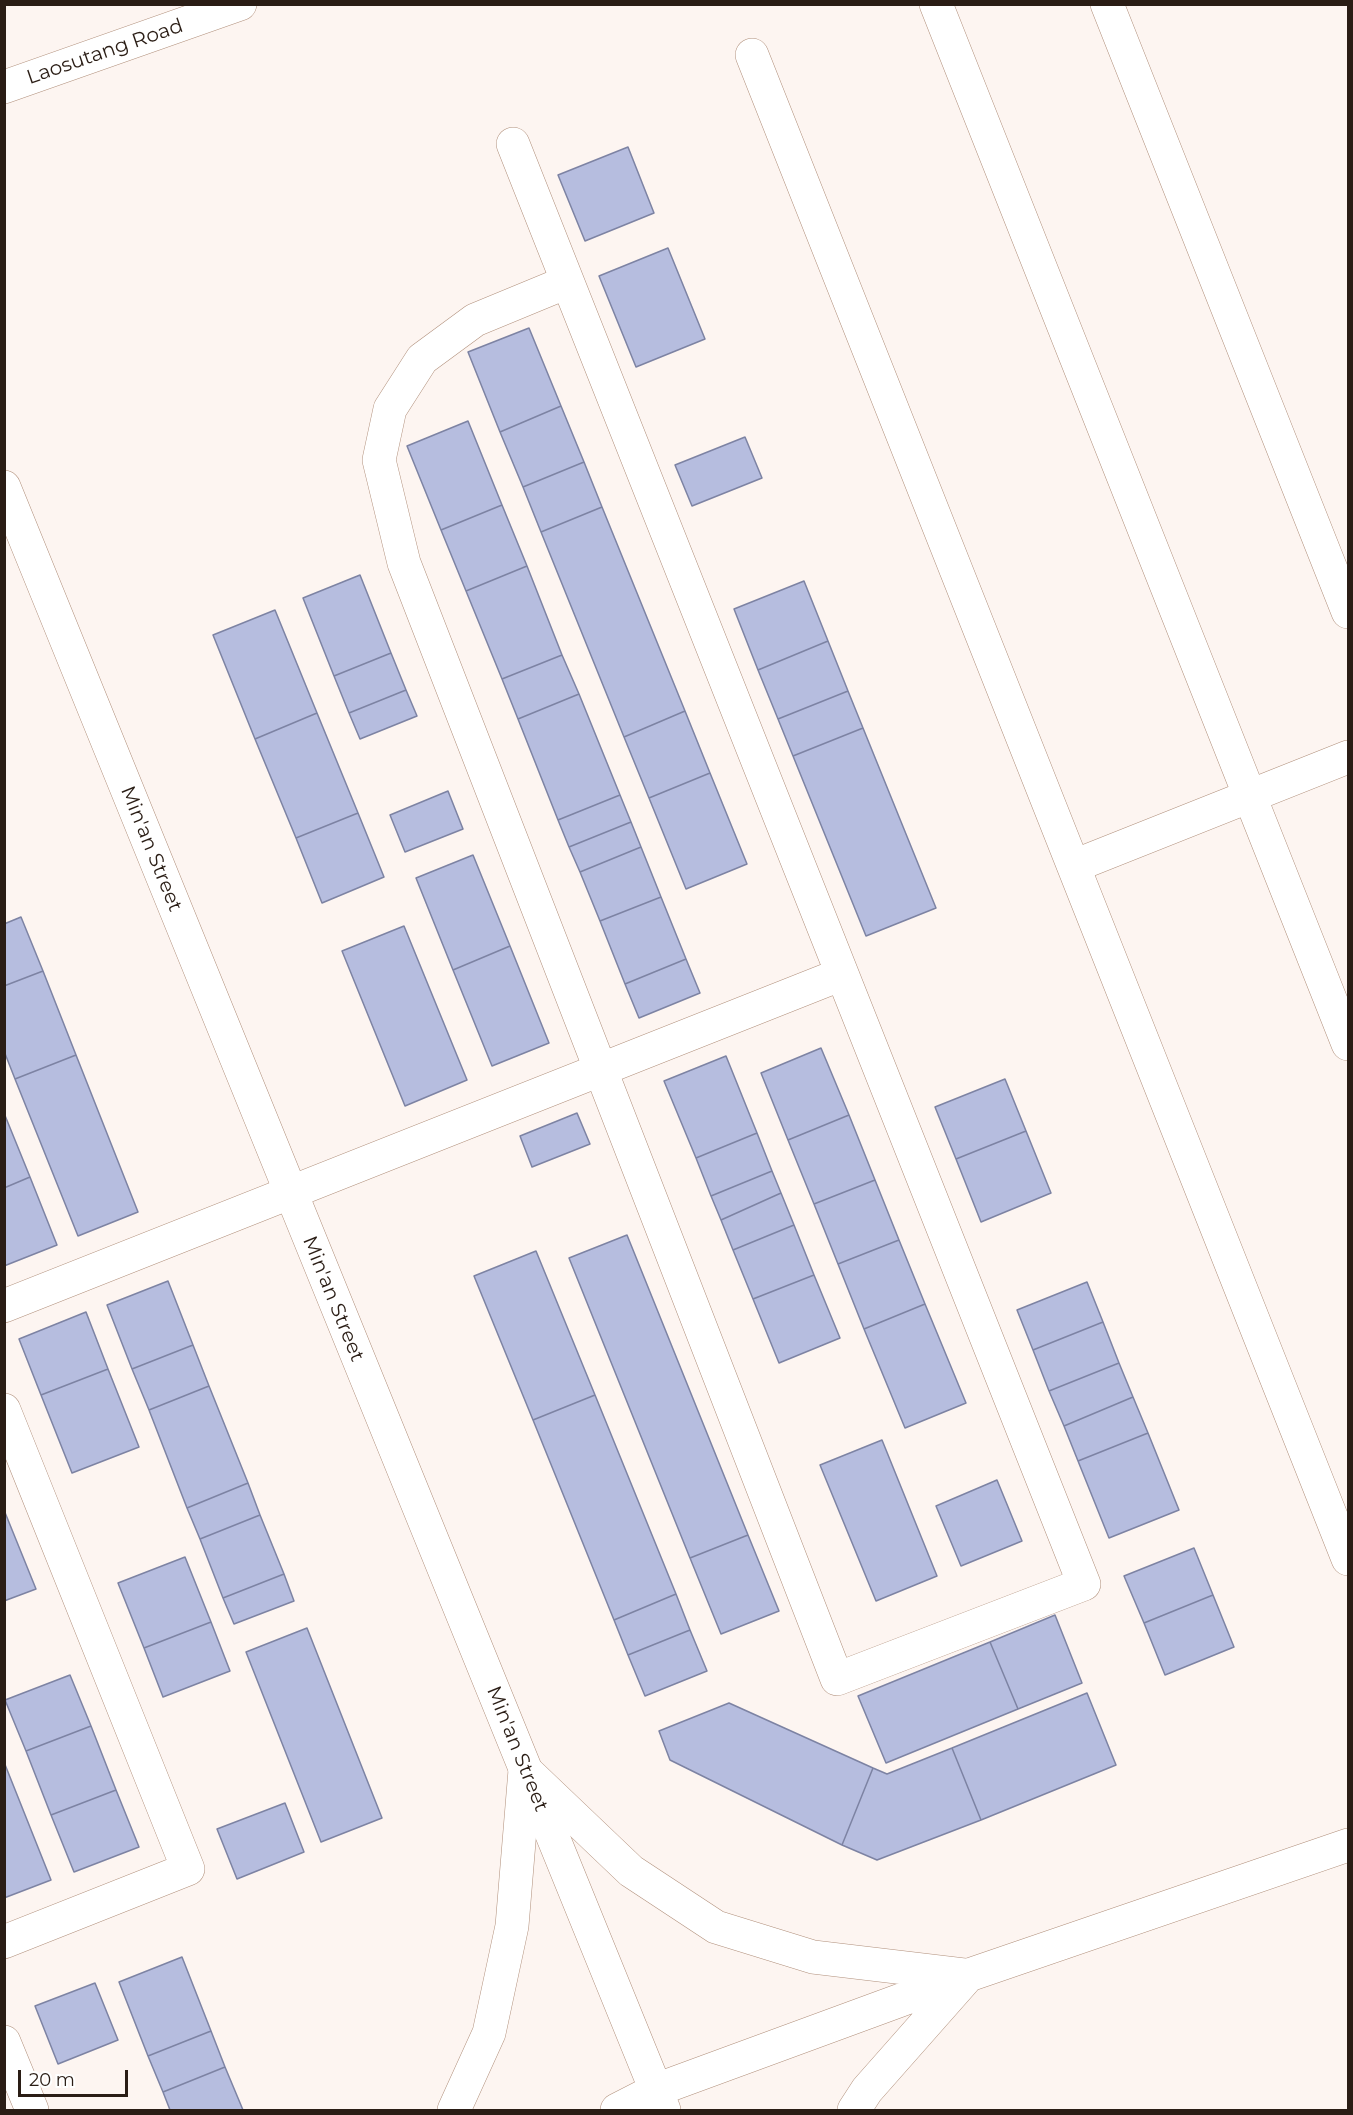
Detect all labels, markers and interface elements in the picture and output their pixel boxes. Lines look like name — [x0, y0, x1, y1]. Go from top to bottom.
street label: Laosutang Road — [24, 14, 186, 90]
street label: Min'an Street — [115, 783, 187, 915]
street label: Min'an Street — [297, 1233, 369, 1365]
street label: Min'an Street — [481, 1683, 553, 1815]
scale bar — [21, 2058, 130, 2096]
text: 20 m — [29, 2069, 75, 2091]

